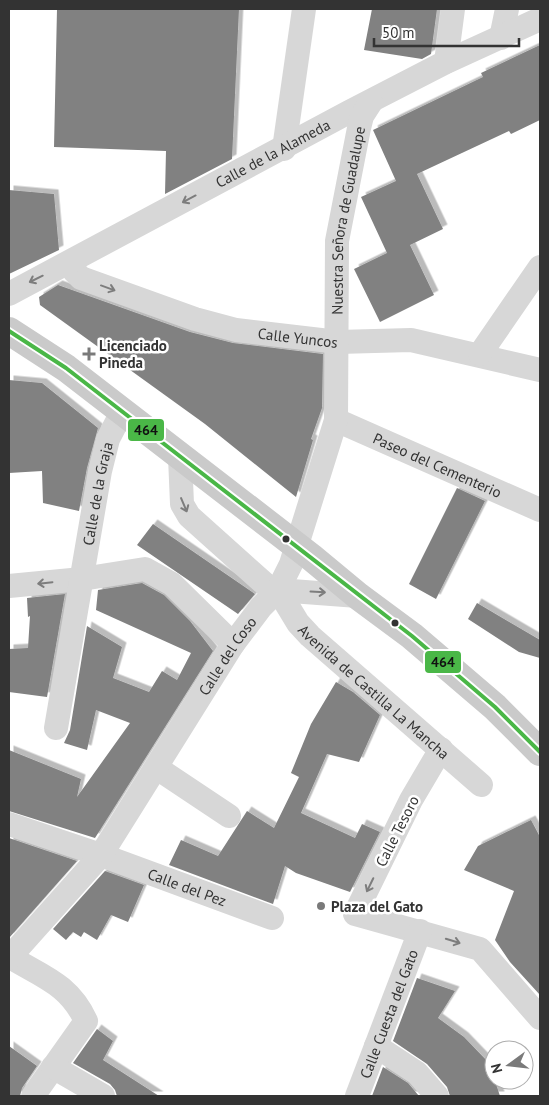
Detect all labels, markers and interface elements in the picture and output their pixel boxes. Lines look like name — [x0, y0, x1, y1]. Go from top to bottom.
scale bar — [374, 15, 519, 47]
text: 50 m — [382, 23, 415, 42]
street label: Calle de la Alameda — [212, 114, 333, 191]
street label: Nuestra Señora de Guadalupe — [327, 124, 369, 315]
one-way arrow — [182, 194, 197, 204]
one-way arrow — [29, 274, 44, 284]
one-way arrow — [100, 284, 116, 293]
street label: Calle Yuncos — [257, 323, 339, 351]
place label: Licenciado Pineda — [99, 336, 167, 372]
marker: Licenciado Pineda — [83, 348, 95, 360]
line badge: 464 — [127, 418, 165, 442]
text: 464 — [134, 421, 158, 439]
street label: Paseo del Cementerio — [370, 428, 505, 501]
street label: Calle de la Graja — [78, 440, 116, 547]
one-way arrow — [180, 497, 189, 512]
unlabelled marker — [281, 534, 291, 544]
one-way arrow — [37, 578, 53, 588]
one-way arrow — [310, 588, 326, 597]
street label: Calle del Coso — [194, 612, 260, 699]
unlabelled marker — [390, 618, 400, 628]
street label: Avenida de Castilla La Mancha — [294, 620, 454, 763]
line badge: 464 — [424, 650, 462, 674]
text: 464 — [431, 653, 455, 671]
street label: Calle Tesoro — [371, 792, 423, 870]
street label: Calle del Pez — [145, 864, 229, 910]
one-way arrow — [365, 877, 374, 892]
place label: Plaza del Gato — [331, 897, 423, 916]
marker: Plaza del Gato — [315, 900, 327, 912]
one-way arrow — [444, 937, 460, 947]
street label: Calle Cuesta del Gato — [355, 946, 422, 1081]
north arrow — [484, 1040, 534, 1090]
text: N — [487, 1062, 506, 1075]

